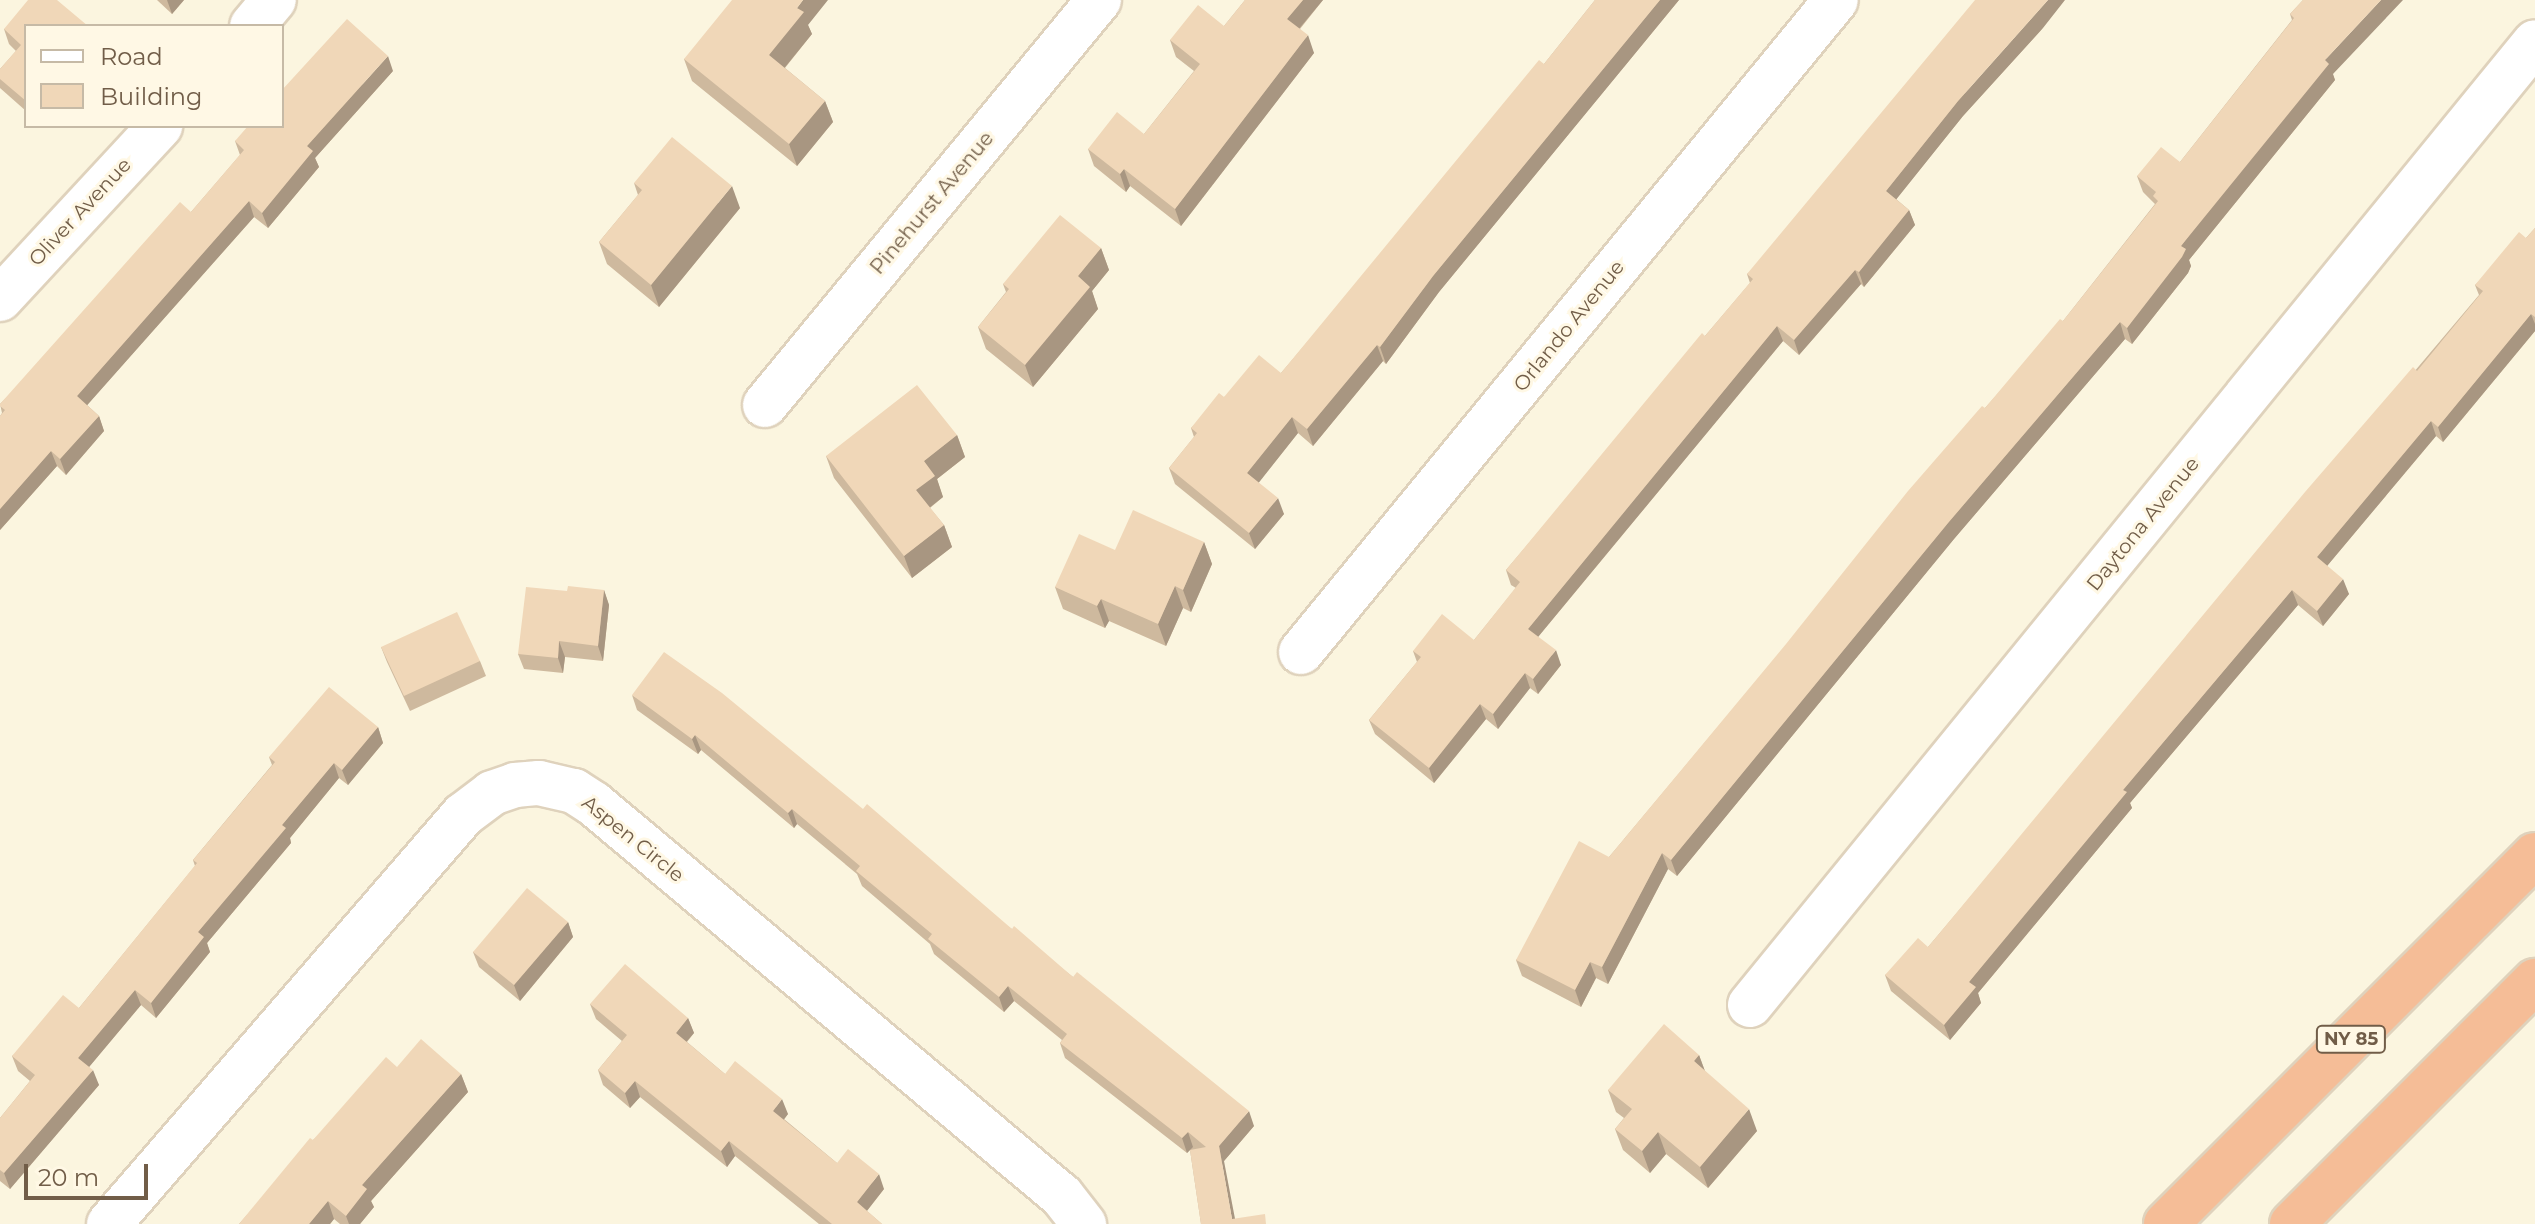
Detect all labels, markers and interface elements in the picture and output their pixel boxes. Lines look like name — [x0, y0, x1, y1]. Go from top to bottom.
legend — [24, 24, 284, 128]
text: Road — [100, 42, 163, 71]
text: Building — [100, 82, 203, 111]
street label: Pinehurst Avenue — [865, 127, 999, 279]
street label: Oliver Avenue — [24, 153, 136, 271]
street label: Orlando Avenue — [1509, 255, 1629, 397]
street label: Daytona Avenue — [2082, 452, 2204, 596]
street label: Aspen Circle — [577, 791, 689, 887]
road number: NY 85 — [2315, 1025, 2387, 1053]
scale bar — [28, 1148, 152, 1198]
text: 20 m — [38, 1163, 99, 1192]

